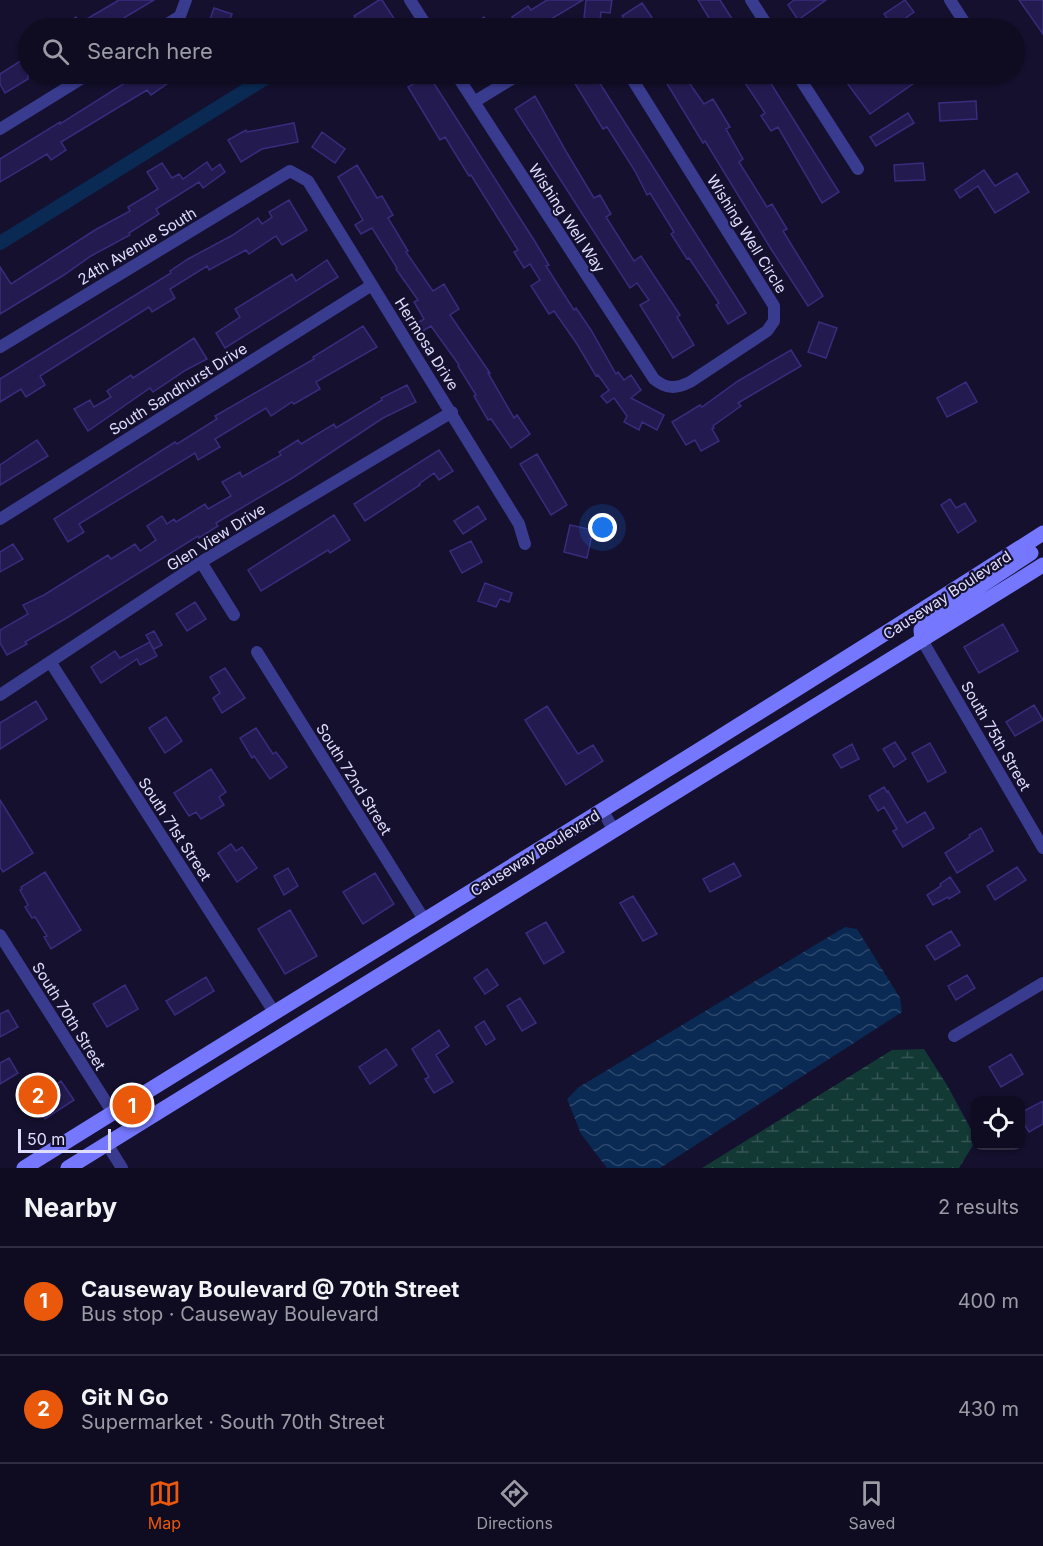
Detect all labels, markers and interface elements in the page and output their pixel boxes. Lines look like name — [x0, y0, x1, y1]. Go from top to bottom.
search box — [18, 18, 1025, 84]
icon: search — [39, 35, 72, 68]
text: Search here — [87, 38, 213, 64]
street label: Wishing Well Way — [525, 160, 610, 276]
street label: Wishing Well Circle — [703, 171, 791, 297]
street label: 24th Avenue South — [74, 203, 200, 289]
street label: Hermosa Drive — [391, 294, 463, 394]
street label: South Sandhurst Drive — [105, 339, 251, 439]
street label: Glen View Drive — [163, 499, 269, 575]
your location — [588, 513, 617, 542]
street label: Causeway Boulevard — [879, 546, 1015, 644]
street label: South 75th Street — [957, 678, 1035, 794]
street label: South 72nd Street — [312, 720, 396, 838]
street label: South 71st Street — [135, 774, 216, 884]
street label: Causeway Boulevard — [467, 805, 603, 901]
street label: South 70th Street — [28, 958, 110, 1074]
pin: 2 — [18, 1072, 57, 1118]
pin: 1 — [112, 1082, 152, 1128]
map controls — [971, 1096, 1025, 1150]
button: locate — [971, 1096, 1025, 1150]
scale bar — [18, 1126, 111, 1154]
text: 50 m — [27, 1129, 65, 1149]
text: Nearby — [24, 1192, 117, 1223]
text: 2 results — [938, 1195, 1019, 1219]
text: Causeway Boulevard @ 70th Street — [81, 1276, 459, 1302]
text: 1 — [39, 1289, 48, 1313]
text: 400 m — [958, 1289, 1019, 1313]
text: Bus stop · Causeway Boulevard — [81, 1302, 379, 1326]
text: Git N Go — [81, 1384, 169, 1410]
text: 2 — [37, 1397, 50, 1421]
text: 430 m — [958, 1397, 1019, 1421]
text: Supermarket · South 70th Street — [81, 1410, 385, 1434]
tab: Map — [148, 1477, 181, 1533]
tab: Directions — [477, 1477, 553, 1533]
tab: Saved — [848, 1477, 895, 1533]

